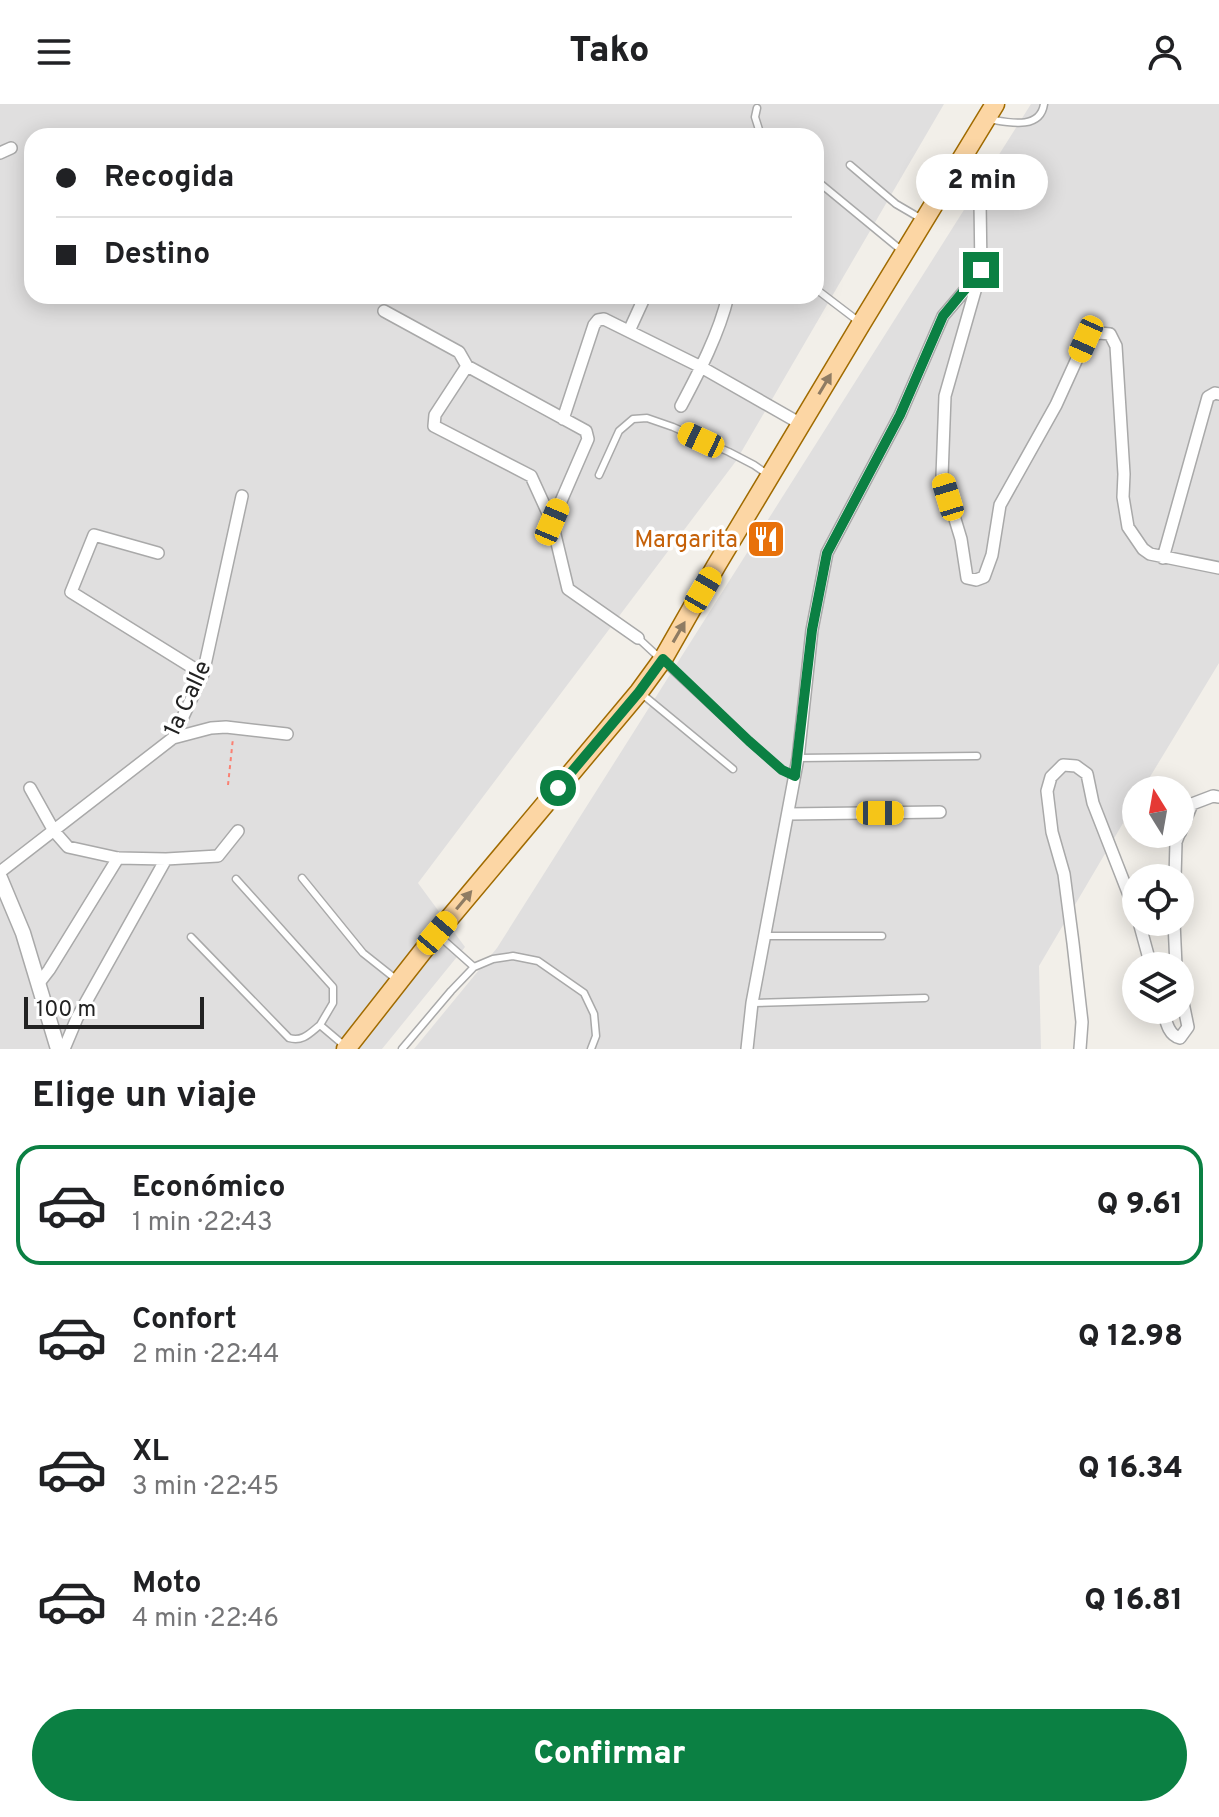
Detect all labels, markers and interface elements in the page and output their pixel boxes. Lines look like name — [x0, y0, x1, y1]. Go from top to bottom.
text: Tako — [569, 29, 650, 75]
icon: menu — [32, 30, 76, 74]
icon: person — [1143, 30, 1187, 74]
callout: 2 min — [915, 154, 1047, 210]
text: Recogida — [104, 160, 234, 197]
text: 2 min — [948, 165, 1016, 198]
text: Destino — [104, 237, 210, 274]
route end — [963, 252, 999, 288]
car — [1065, 312, 1107, 366]
one-way arrow — [818, 373, 832, 395]
car — [674, 419, 728, 461]
car — [930, 471, 966, 523]
car — [532, 495, 572, 549]
restaurant icon: Margarita — [745, 518, 787, 560]
place label: Margarita — [634, 526, 738, 556]
car — [681, 563, 725, 617]
one-way arrow — [672, 621, 686, 643]
street label: 1a Calle — [158, 656, 219, 742]
route start — [540, 770, 576, 806]
north arrow — [1122, 776, 1194, 848]
map controls — [1122, 776, 1194, 1024]
car — [856, 801, 904, 825]
button: locate — [1122, 864, 1194, 936]
one-way arrow — [455, 891, 472, 911]
car — [412, 907, 462, 959]
button: layers — [1122, 952, 1194, 1024]
scale bar — [24, 993, 204, 1029]
text: 100 m — [36, 997, 96, 1024]
text: Elige un viaje — [32, 1074, 257, 1120]
icon: car — [36, 1169, 108, 1241]
text: Económico — [132, 1170, 285, 1207]
text: Q 9.61 — [1097, 1187, 1183, 1224]
text: 1 min · 22:43 — [132, 1207, 273, 1240]
icon: car — [36, 1301, 108, 1373]
text: Confort — [132, 1302, 237, 1339]
text: Q 12.98 — [1078, 1319, 1183, 1356]
text: 2 min · 22:44 — [132, 1339, 279, 1372]
icon: car — [36, 1433, 108, 1505]
text: XL — [132, 1434, 169, 1471]
text: Q 16.34 — [1078, 1451, 1183, 1488]
text: 3 min · 22:45 — [132, 1471, 279, 1504]
icon: car — [36, 1565, 108, 1637]
text: Moto — [132, 1566, 202, 1603]
text: Q 16.81 — [1084, 1583, 1183, 1620]
text: 4 min · 22:46 — [132, 1603, 279, 1636]
button: Confirmar — [32, 1709, 1187, 1801]

